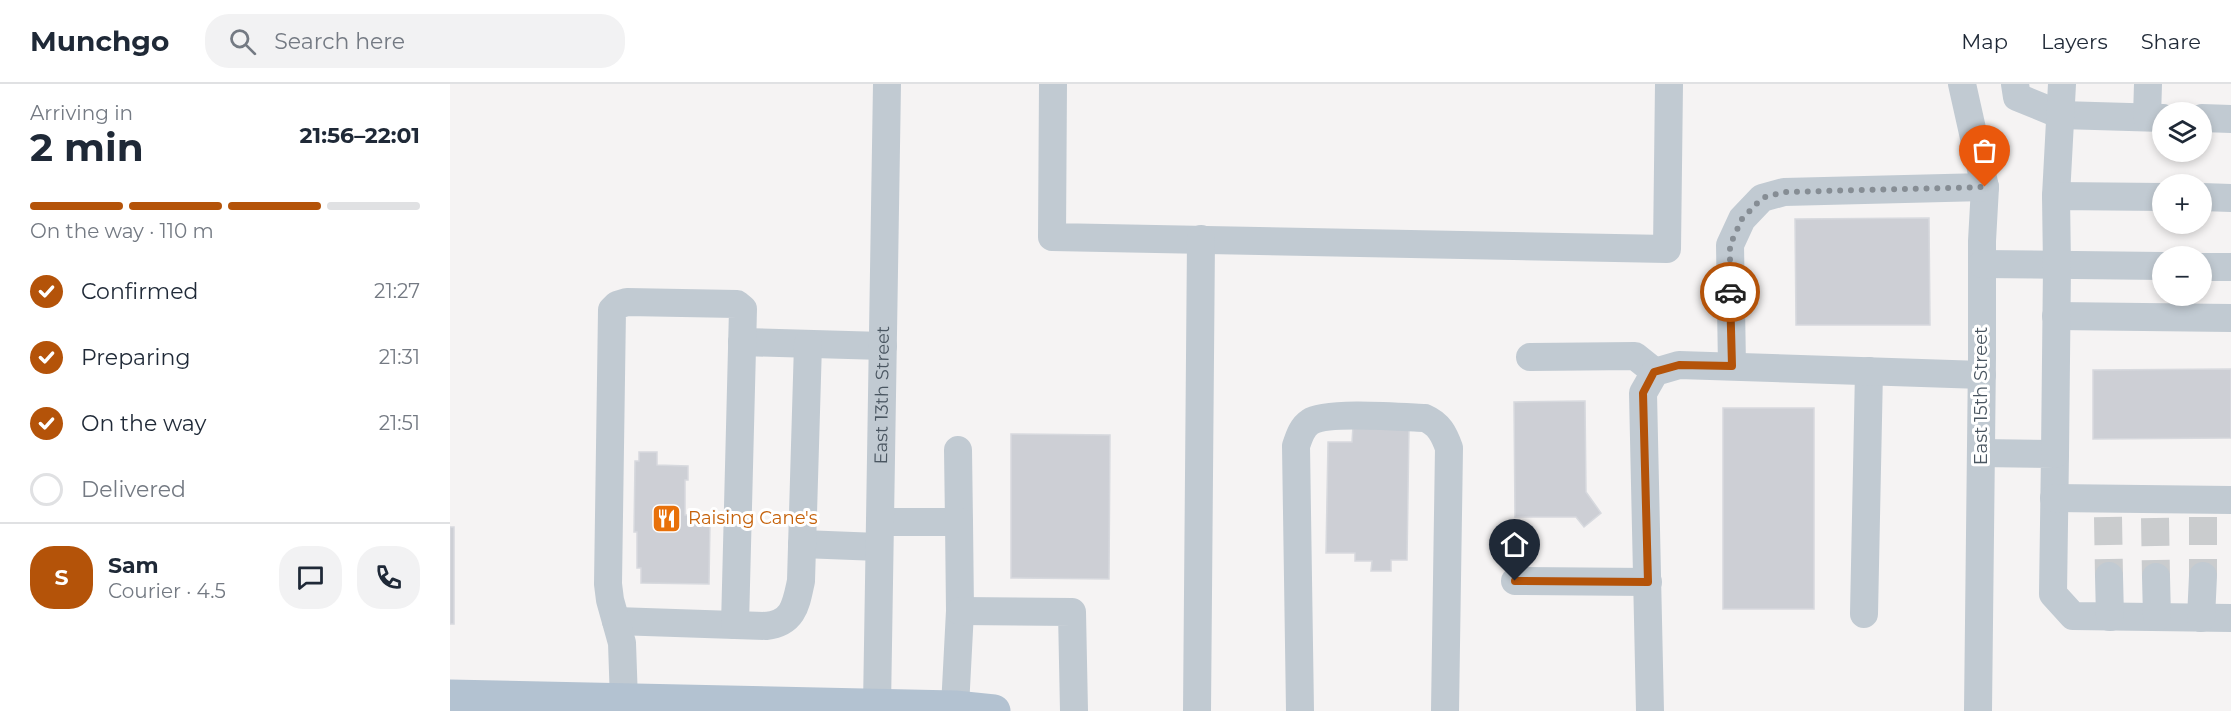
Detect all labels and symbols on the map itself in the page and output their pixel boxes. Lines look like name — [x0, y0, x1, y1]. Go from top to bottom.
pin — [1959, 125, 2010, 187]
courier — [1700, 262, 1760, 322]
street label: East 13th Street — [870, 326, 894, 465]
street label: East 15th Street — [1970, 327, 1992, 465]
restaurant icon: Raising Cane's — [651, 502, 683, 534]
place label: Raising Cane's — [688, 507, 818, 529]
pin — [1489, 519, 1540, 581]

